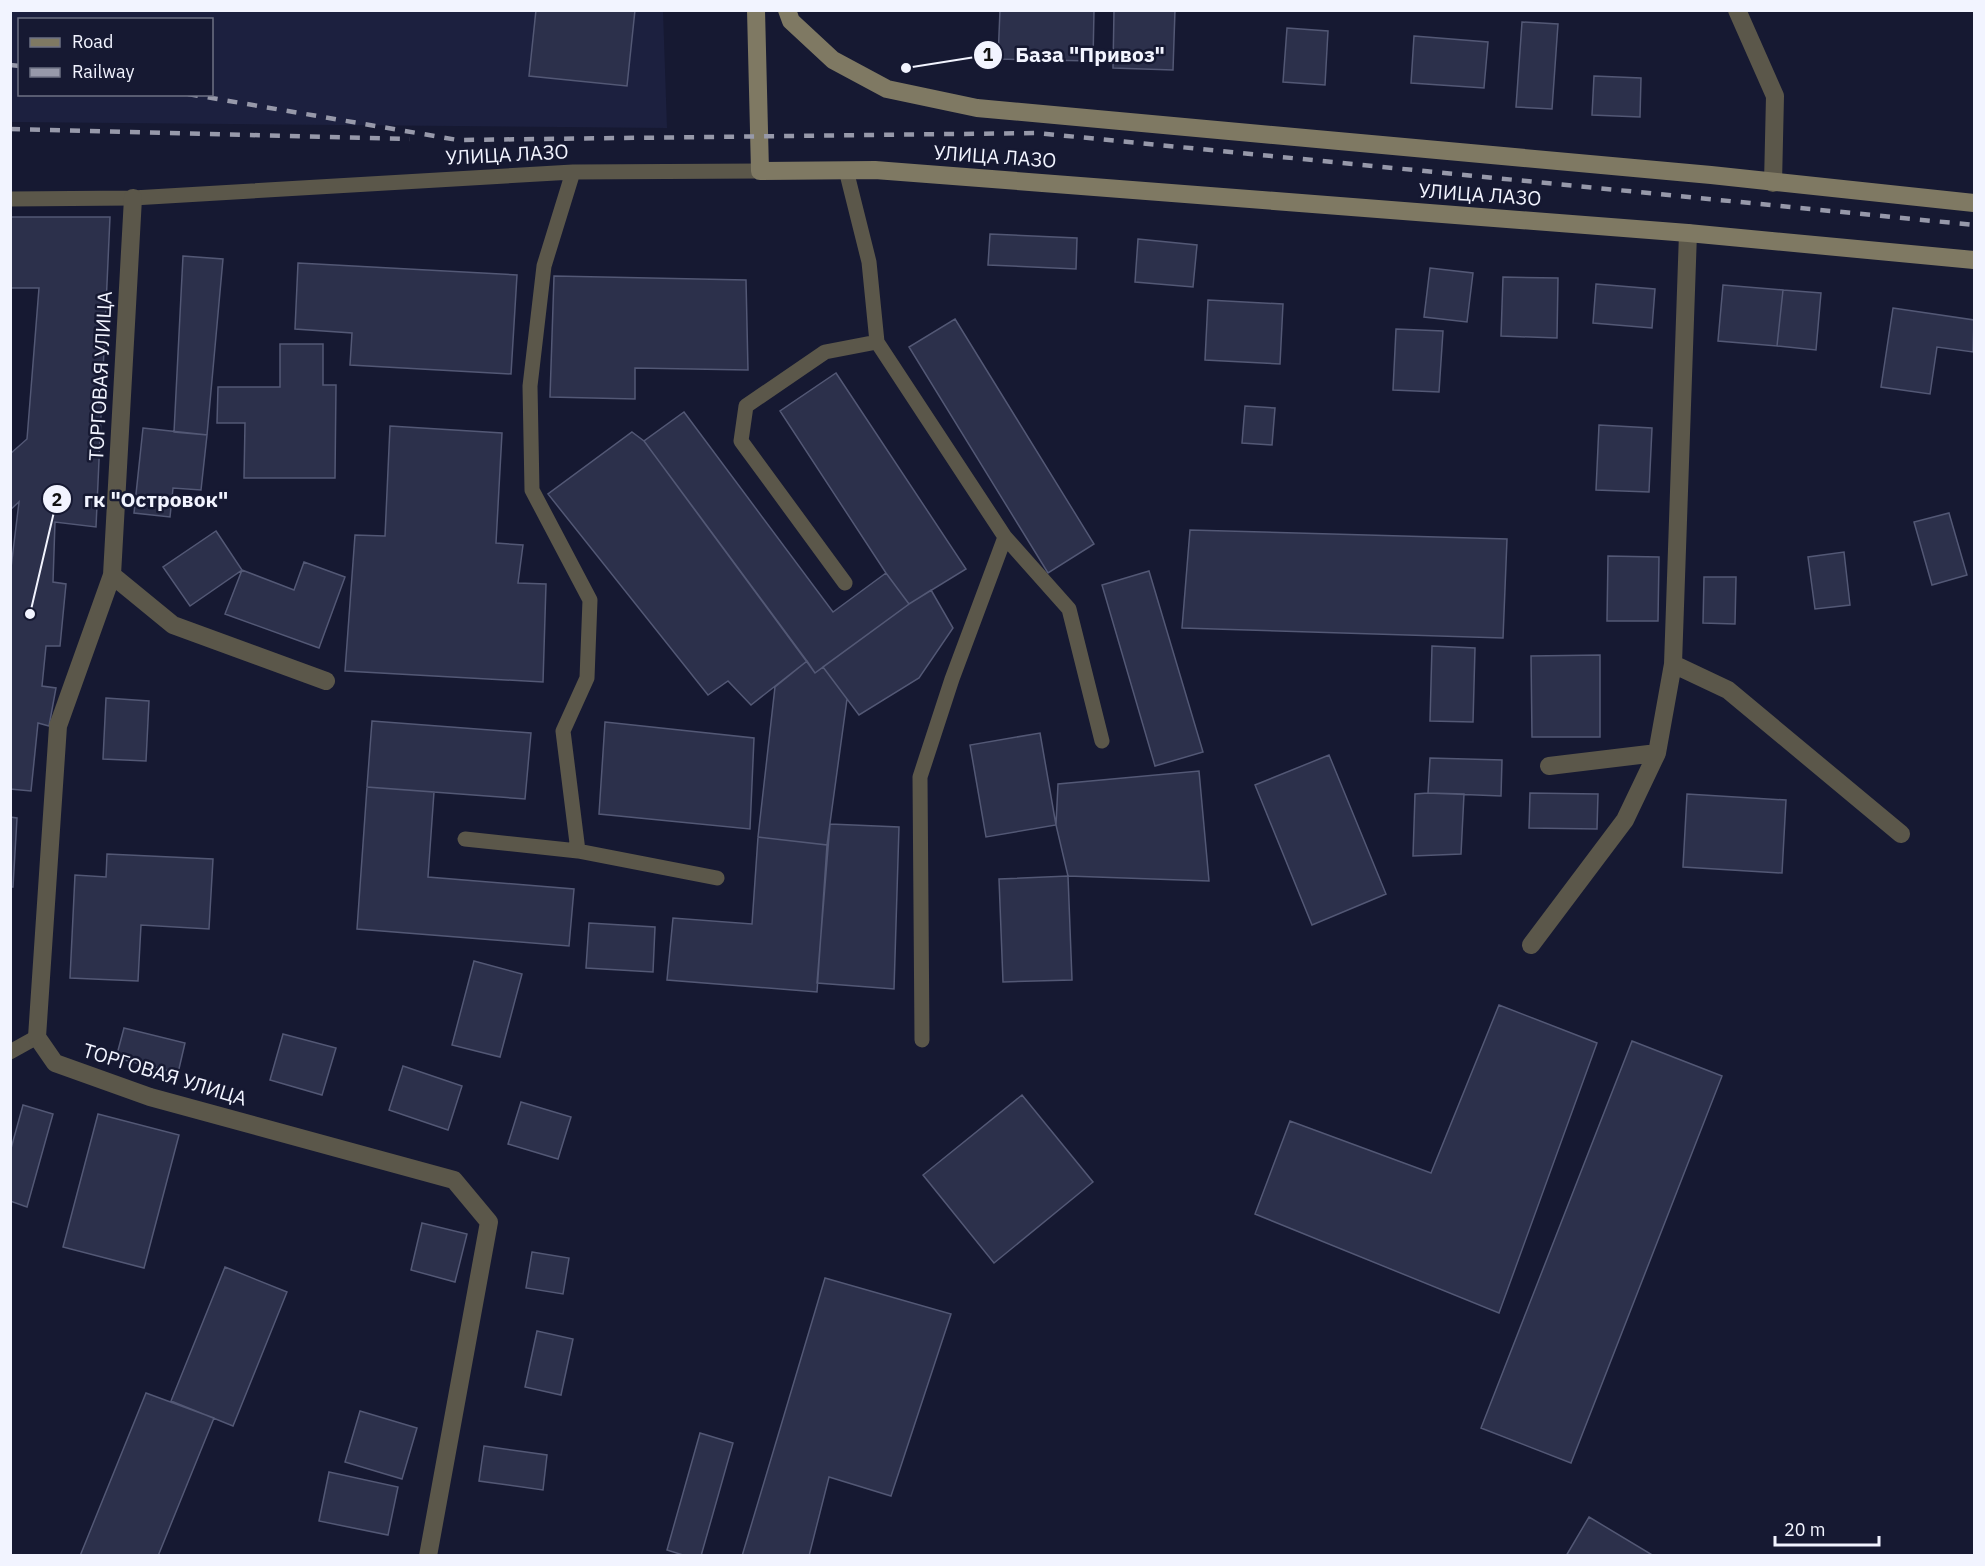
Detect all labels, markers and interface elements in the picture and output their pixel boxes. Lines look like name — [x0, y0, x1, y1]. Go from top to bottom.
legend — [18, 18, 213, 96]
text: Road — [72, 30, 113, 53]
callout: База "Привоз" — [973, 35, 1177, 74]
text: База "Привоз" — [1015, 40, 1165, 68]
text: 1 — [983, 43, 994, 66]
text: Railway — [72, 60, 134, 83]
street label: УЛИЦА ЛАЗО — [445, 137, 569, 171]
street label: УЛИЦА ЛАЗО — [933, 138, 1057, 174]
street label: УЛИЦА ЛАЗО — [1418, 176, 1542, 212]
street label: ТОРГОВАЯ УЛИЦА — [82, 290, 118, 462]
callout: гк "Островок" — [42, 480, 241, 519]
text: гк "Островок" — [84, 485, 228, 513]
text: 2 — [52, 488, 62, 511]
street label: ТОРГОВАЯ УЛИЦА — [80, 1036, 250, 1112]
scale bar — [1775, 1509, 1878, 1547]
text: 20 m — [1784, 1518, 1826, 1541]

